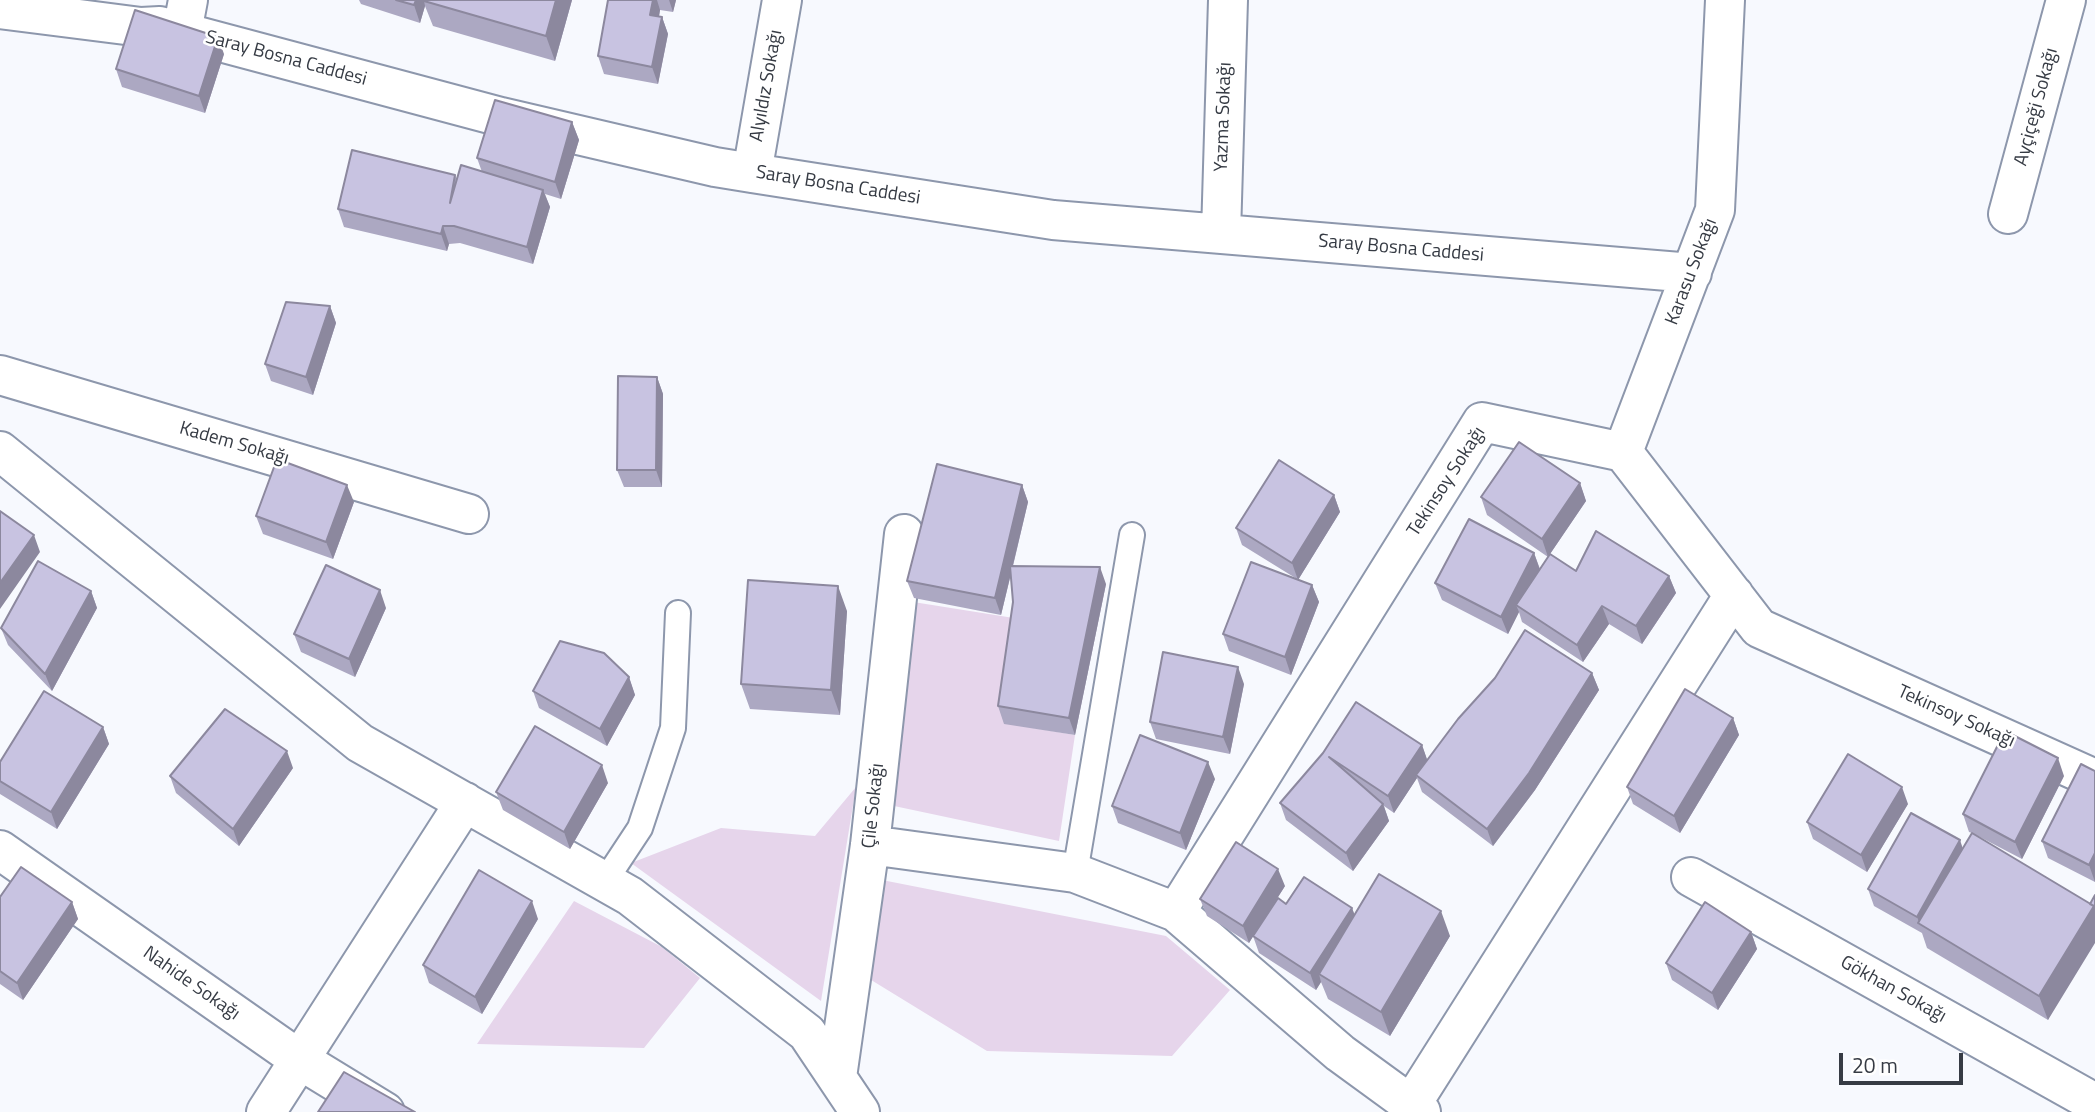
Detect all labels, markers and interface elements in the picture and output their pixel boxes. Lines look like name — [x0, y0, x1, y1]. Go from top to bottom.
street label: Saray Bosna Caddesi — [203, 26, 369, 92]
street label: Alyıldız Sokağı — [746, 28, 788, 144]
street label: Ayçiçeği Sokağı — [2010, 46, 2064, 168]
street label: Yazma Sokağı — [1211, 62, 1237, 172]
street label: Saray Bosna Caddesi — [754, 162, 922, 210]
street label: Karasu Sokağı — [1661, 215, 1723, 329]
street label: Saray Bosna Caddesi — [1317, 230, 1485, 268]
street label: Kadem Sokağı — [177, 417, 291, 471]
street label: Tekinsoy Sokağı — [1403, 423, 1491, 541]
street label: Tekinsoy Sokağı — [1894, 681, 2018, 753]
street label: Çile Sokağı — [858, 762, 890, 850]
street label: Nahide Sokağı — [138, 942, 244, 1026]
street label: Gökhan Sokağı — [1836, 951, 1950, 1029]
scale bar — [1843, 1038, 1967, 1082]
text: 20 m — [1852, 1049, 1898, 1081]

